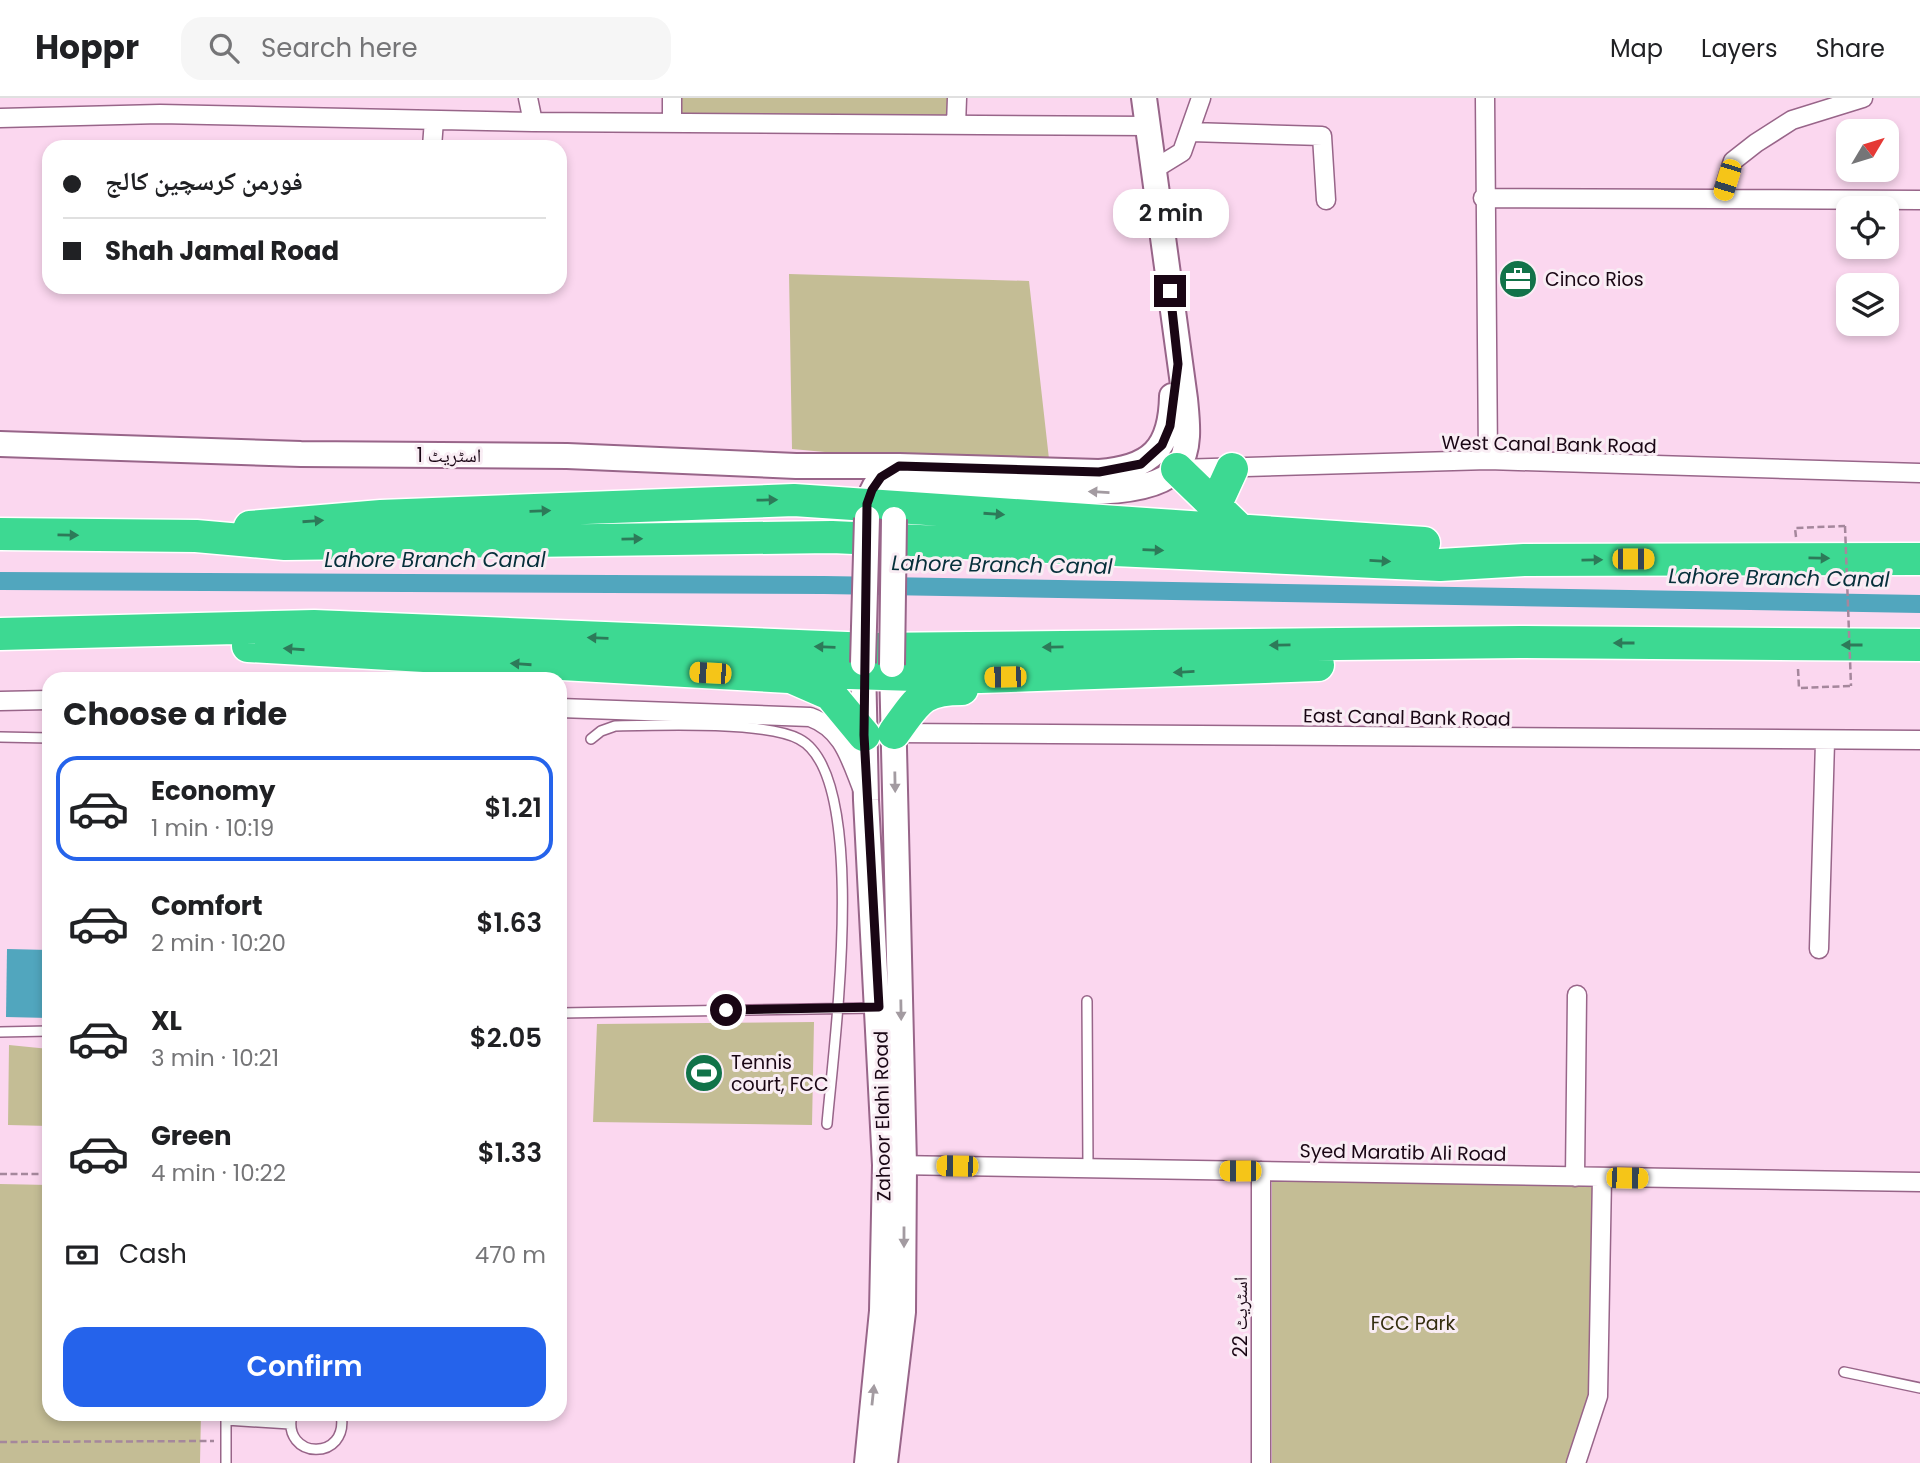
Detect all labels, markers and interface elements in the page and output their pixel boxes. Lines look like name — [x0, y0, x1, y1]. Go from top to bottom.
search box — [181, 17, 671, 80]
text: Hoppr — [35, 24, 139, 71]
icon: search — [205, 29, 243, 67]
text: Search here — [261, 30, 418, 66]
text: Map — [1610, 32, 1663, 65]
text: Layers — [1701, 32, 1777, 65]
text: Share — [1815, 32, 1885, 65]
north arrow — [1836, 119, 1899, 182]
map controls — [1836, 119, 1899, 336]
car — [1711, 157, 1744, 203]
text: فورمن کرسچین کالج — [105, 163, 303, 199]
callout: 2 min — [1112, 190, 1228, 238]
button: locate — [1836, 196, 1899, 259]
text: 2 min — [1139, 197, 1203, 229]
text: Shah Jamal Road — [105, 233, 339, 269]
office icon: Cinco Rios — [1497, 258, 1539, 300]
place label: Cinco Rios — [1545, 266, 1644, 293]
button: layers — [1836, 273, 1899, 336]
route end — [1154, 275, 1186, 307]
street label: West Canal Bank Road — [1441, 429, 1657, 460]
street label: اسٹریٹ 1 — [417, 442, 481, 469]
one-way arrow — [1088, 486, 1110, 497]
one-way arrow — [756, 495, 778, 506]
one-way arrow — [529, 505, 551, 517]
one-way arrow — [983, 508, 1005, 519]
one-way arrow — [302, 515, 324, 526]
one-way arrow — [57, 529, 79, 540]
one-way arrow — [621, 533, 643, 545]
water label: Lahore Branch Canal — [324, 545, 546, 574]
one-way arrow — [1142, 545, 1164, 556]
water label: Lahore Branch Canal — [891, 548, 1114, 581]
car — [1613, 549, 1655, 570]
one-way arrow — [1809, 552, 1831, 564]
one-way arrow — [1581, 554, 1603, 566]
one-way arrow — [1369, 556, 1391, 567]
water label: Lahore Branch Canal — [1668, 561, 1891, 594]
one-way arrow — [587, 632, 609, 643]
one-way arrow — [1613, 637, 1635, 649]
one-way arrow — [1269, 639, 1291, 651]
one-way arrow — [1841, 639, 1863, 651]
one-way arrow — [1042, 641, 1064, 653]
one-way arrow — [814, 642, 836, 653]
one-way arrow — [283, 643, 305, 654]
one-way arrow — [510, 658, 532, 669]
car — [689, 661, 732, 685]
car — [984, 666, 1027, 688]
one-way arrow — [1173, 666, 1195, 677]
text: Choose a ride — [63, 691, 287, 736]
street label: East Canal Bank Road — [1303, 702, 1511, 733]
one-way arrow — [889, 772, 901, 794]
text: Economy — [151, 773, 275, 809]
icon: car — [67, 777, 130, 840]
text: $1.21 — [484, 790, 542, 826]
text: 1 min · 10:19 — [151, 812, 274, 844]
text: Comfort — [151, 888, 263, 924]
icon: car — [67, 892, 130, 955]
text: $1.63 — [477, 905, 542, 941]
text: 2 min · 10:20 — [151, 927, 286, 959]
route start — [710, 994, 742, 1026]
one-way arrow — [895, 999, 906, 1021]
text: XL — [151, 1003, 182, 1039]
icon: car — [67, 1007, 130, 1070]
text: $2.05 — [470, 1020, 542, 1056]
street label: Zahoor Elahi Road — [868, 1031, 897, 1201]
text: 3 min · 10:21 — [151, 1042, 279, 1074]
place label: Tennis court, FCC — [731, 1049, 829, 1098]
sports icon: Tennis court, FCC — [683, 1052, 725, 1094]
text: Green — [151, 1118, 232, 1154]
icon: car — [67, 1122, 130, 1185]
text: $1.33 — [478, 1135, 542, 1171]
street label: Syed Maratib Ali Road — [1299, 1137, 1507, 1168]
car — [936, 1155, 979, 1177]
text: 4 min · 10:22 — [151, 1157, 286, 1189]
car — [1220, 1161, 1262, 1182]
car — [1606, 1167, 1649, 1189]
one-way arrow — [898, 1227, 910, 1249]
icon: cash — [63, 1236, 101, 1274]
text: Cash — [119, 1236, 187, 1272]
text: 470 m — [475, 1239, 546, 1271]
street label: اسٹریٹ 22 — [1227, 1277, 1254, 1357]
park label: FCC Park — [1371, 1310, 1456, 1337]
button: Confirm — [63, 1327, 546, 1407]
one-way arrow — [868, 1384, 879, 1406]

